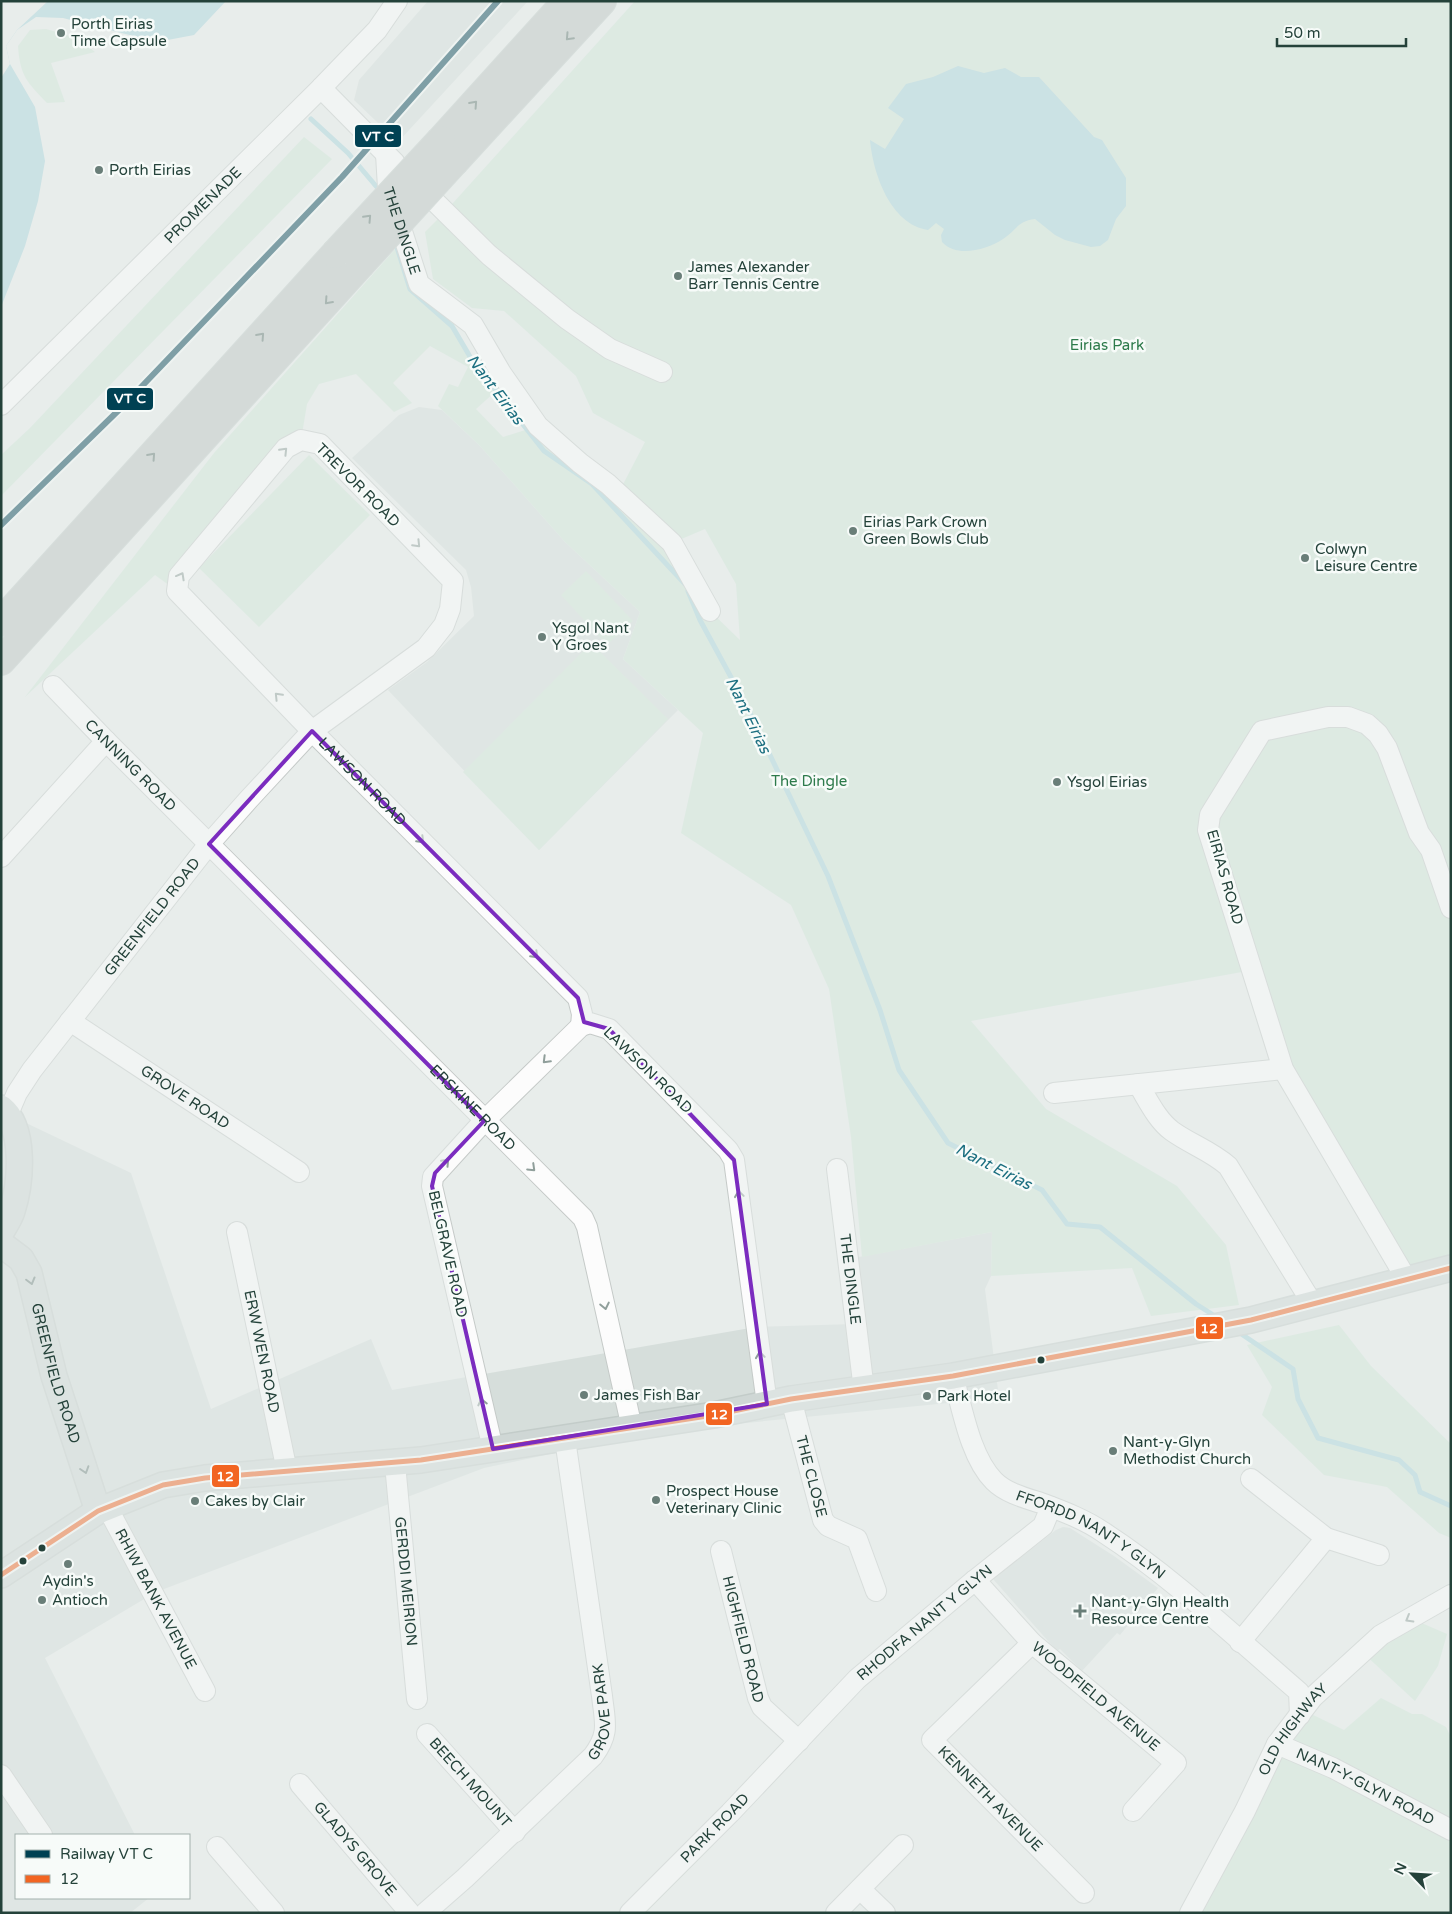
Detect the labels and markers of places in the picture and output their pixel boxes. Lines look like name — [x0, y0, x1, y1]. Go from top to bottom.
place label: Porth Eirias Time Capsule — [71, 15, 167, 50]
marker: Porth Eirias Time Capsule — [55, 27, 67, 39]
place label: Porth Eirias — [109, 161, 191, 179]
marker: Porth Eirias — [93, 164, 105, 176]
place label: James Alexander Barr Tennis Centre — [688, 258, 819, 293]
marker: James Alexander Barr Tennis Centre — [672, 270, 684, 282]
place label: Eirias Park Crown Green Bowls Club — [863, 513, 989, 548]
marker: Eirias Park Crown Green Bowls Club — [847, 525, 859, 537]
place label: Colwyn Leisure Centre — [1315, 540, 1417, 575]
marker: Colwyn Leisure Centre — [1299, 552, 1311, 564]
place label: Ysgol Nant Y Groes — [552, 619, 629, 654]
marker: Ysgol Nant Y Groes — [536, 631, 548, 643]
place label: Ysgol Eirias — [1067, 773, 1147, 791]
marker: Ysgol Eirias — [1051, 776, 1063, 788]
unlabelled marker — [1036, 1355, 1046, 1365]
place label: James Fish Bar — [594, 1386, 701, 1404]
place label: Park Hotel — [937, 1387, 1011, 1405]
marker: James Fish Bar — [578, 1389, 590, 1401]
marker: Park Hotel — [921, 1390, 933, 1402]
place label: Nant-y-Glyn Methodist Church — [1123, 1433, 1251, 1468]
marker: Nant-y-Glyn Methodist Church — [1107, 1445, 1119, 1457]
place label: Prospect House Veterinary Clinic — [666, 1482, 782, 1517]
place label: Cakes by Clair — [205, 1492, 305, 1510]
marker: Prospect House Veterinary Clinic — [650, 1494, 662, 1506]
marker: Cakes by Clair — [189, 1495, 201, 1507]
unlabelled marker — [37, 1543, 47, 1553]
unlabelled marker — [18, 1556, 28, 1566]
marker: Aydin's — [62, 1558, 74, 1570]
place label: Aydin's — [42, 1572, 94, 1590]
place label: Antioch — [52, 1591, 108, 1609]
place label: Nant-y-Glyn Health Resource Centre — [1091, 1593, 1229, 1628]
marker: Antioch — [36, 1594, 48, 1606]
marker: Nant-y-Glyn Health Resource Centre — [1073, 1604, 1087, 1618]

